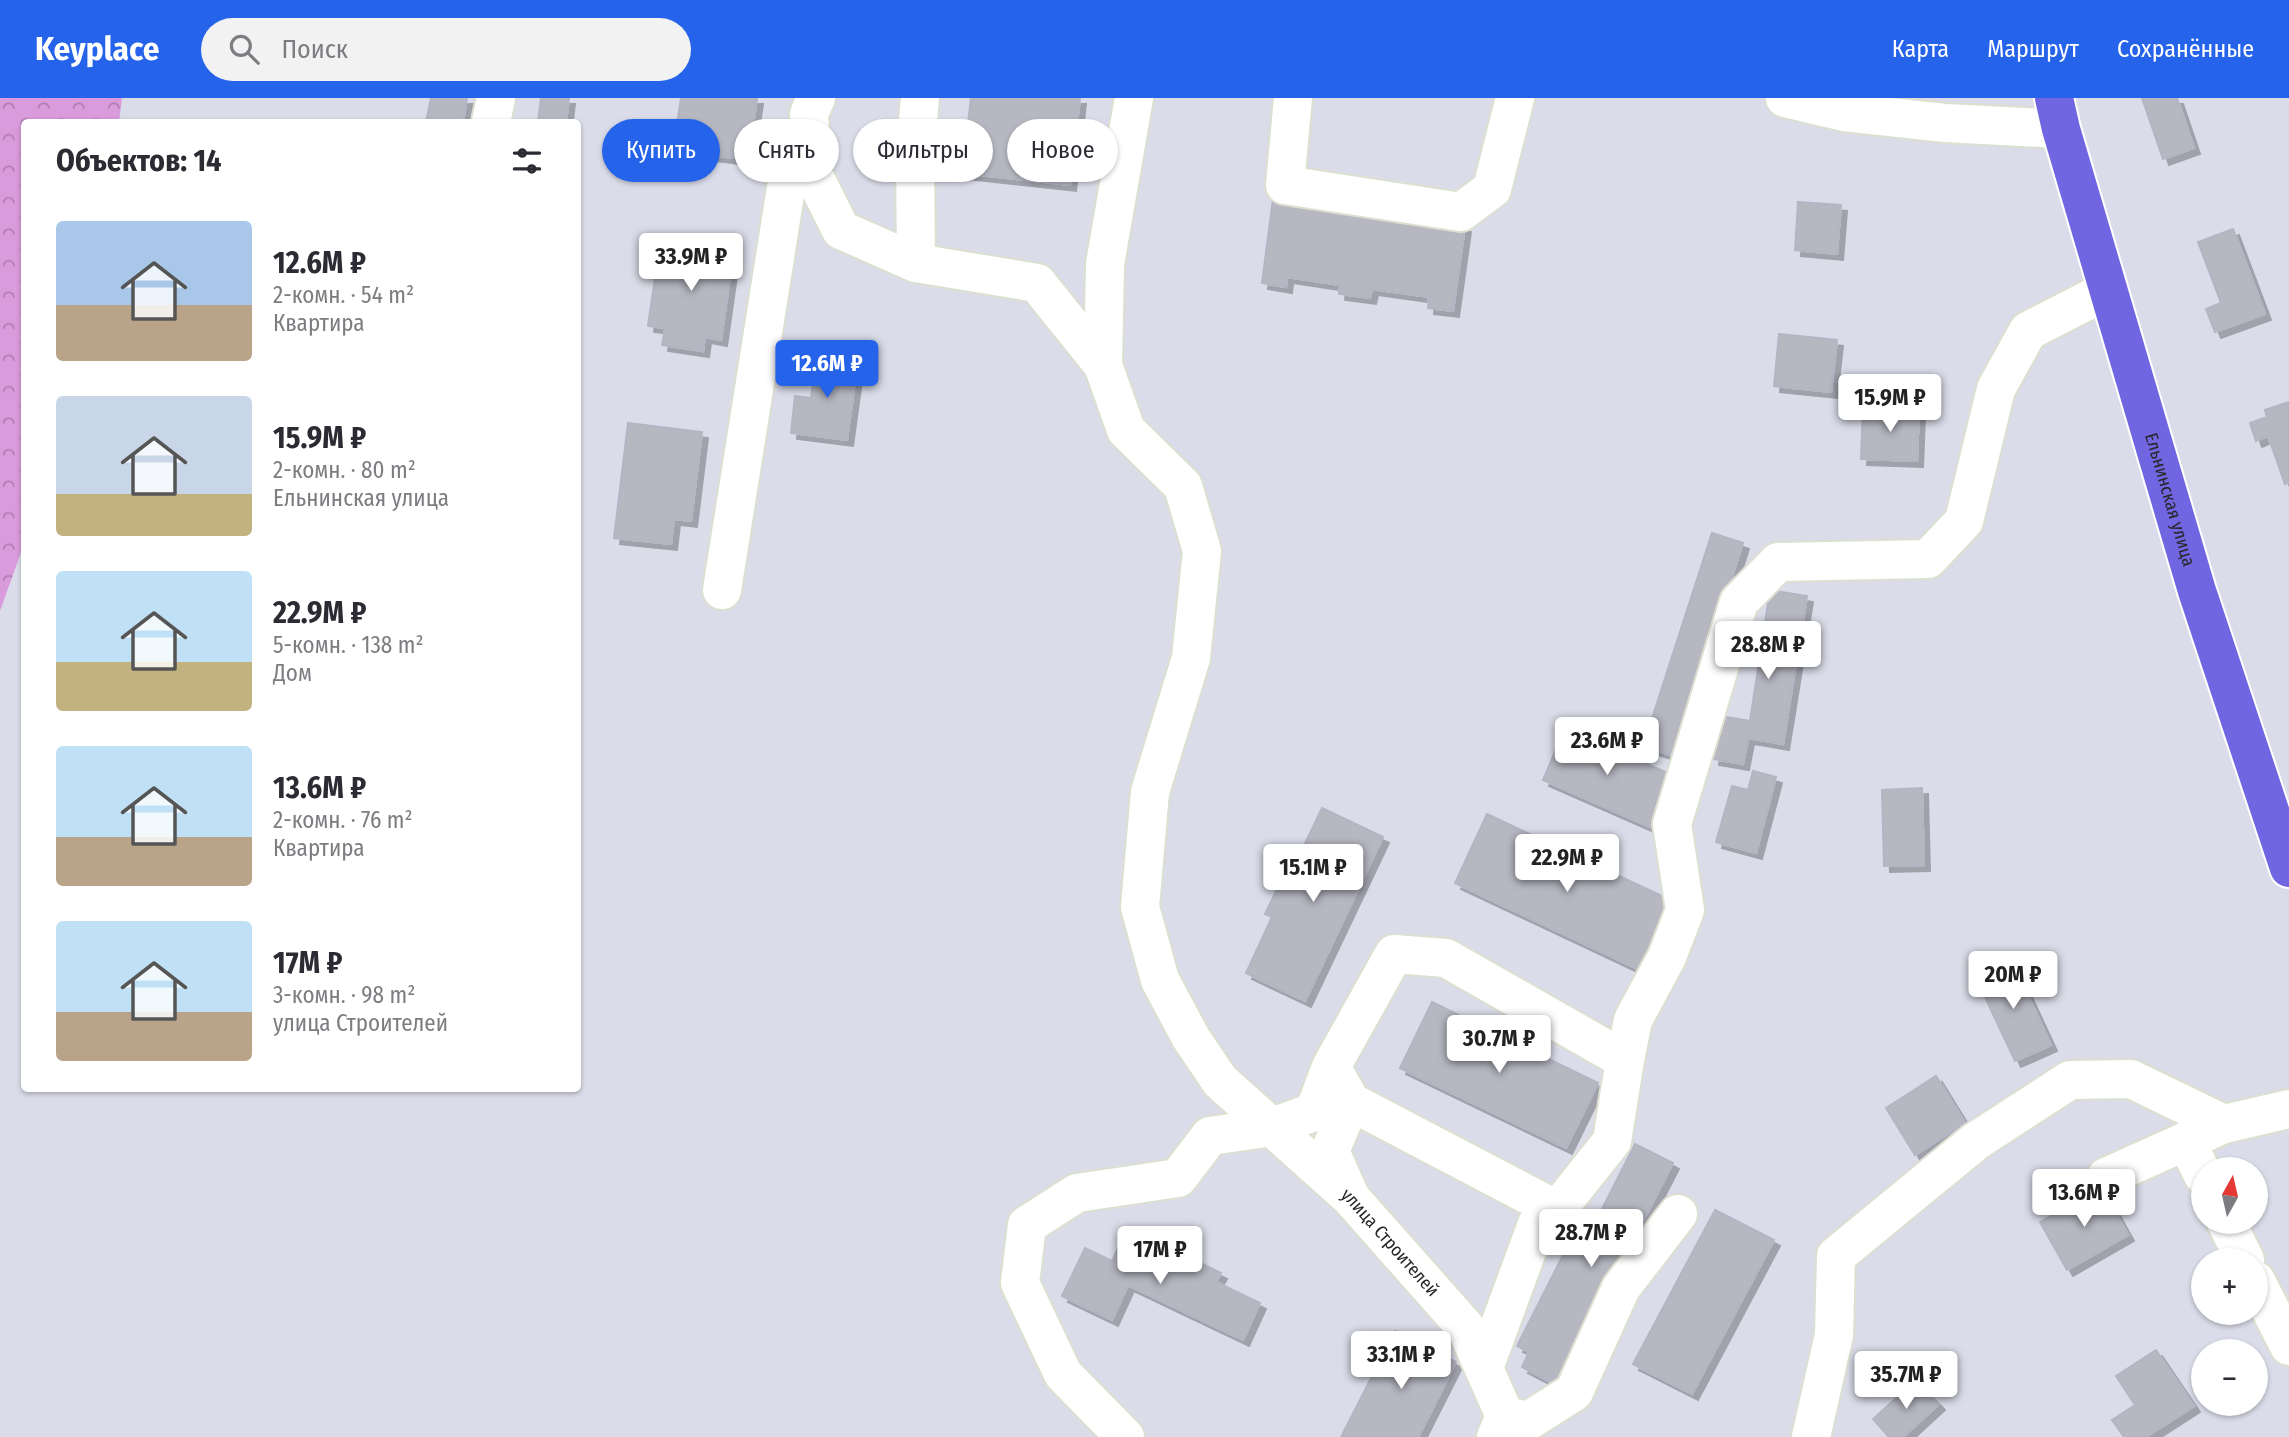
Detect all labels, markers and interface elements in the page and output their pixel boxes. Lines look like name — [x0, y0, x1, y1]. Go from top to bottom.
search box — [201, 18, 691, 81]
text: Keyplace — [35, 29, 159, 69]
icon: search — [225, 30, 263, 68]
text: Поиск — [281, 34, 348, 65]
text: Карта — [1892, 35, 1949, 63]
text: Маршрут — [1987, 35, 2079, 63]
text: Сохранённые — [2117, 35, 2254, 63]
chip: Купить — [602, 119, 720, 182]
chip: Снять — [734, 119, 839, 182]
chip: Фильтры — [853, 119, 993, 182]
chip: Новое — [1007, 119, 1118, 182]
icon: filters — [508, 142, 546, 180]
text: Объектов: 14 — [56, 143, 222, 179]
pin: 33.9M ₽ — [626, 234, 756, 293]
text: 33.9M ₽ — [655, 242, 727, 270]
text: 12.6M ₽ — [273, 245, 366, 281]
icon: home — [112, 249, 196, 333]
text: 2-комн. · 54 m² — [273, 281, 414, 309]
text: Квартира — [273, 309, 365, 337]
pin: 12.6M ₽ — [762, 341, 892, 400]
text: 12.6M ₽ — [791, 349, 863, 377]
pin: 15.9M ₽ — [1825, 374, 1955, 434]
text: 15.9M ₽ — [1854, 383, 1926, 411]
text: 15.9M ₽ — [273, 420, 366, 456]
icon: home — [112, 424, 196, 508]
street label: Ельнинская улица — [2140, 430, 2200, 569]
text: 2-комн. · 80 m² — [273, 456, 416, 484]
text: Ельнинская улица — [273, 484, 449, 512]
text: 22.9M ₽ — [273, 595, 367, 631]
icon: home — [112, 599, 196, 683]
pin: 28.8M ₽ — [1703, 622, 1833, 681]
text: 28.8M ₽ — [1731, 630, 1805, 658]
text: 5-комн. · 138 m² — [273, 631, 424, 659]
text: Дом — [273, 659, 312, 687]
pin: 23.6M ₽ — [1542, 718, 1672, 777]
text: 23.6M ₽ — [1571, 726, 1643, 754]
text: 13.6M ₽ — [273, 770, 366, 806]
icon: home — [112, 774, 196, 858]
text: 2-комн. · 76 m² — [273, 806, 413, 834]
text: Квартира — [273, 834, 365, 862]
pin: 22.9M ₽ — [1502, 834, 1632, 894]
text: 22.9M ₽ — [1531, 843, 1603, 871]
pin: 15.1M ₽ — [1248, 844, 1378, 904]
text: 15.1M ₽ — [1279, 853, 1347, 881]
text: 17M ₽ — [273, 945, 343, 981]
icon: home — [112, 949, 196, 1033]
pin: 20M ₽ — [1964, 951, 2062, 1011]
text: 20M ₽ — [1985, 960, 2042, 988]
text: 3-комн. · 98 m² — [273, 981, 415, 1009]
text: улица Строителей — [273, 1009, 448, 1037]
pin: 30.7M ₽ — [1434, 1016, 1564, 1075]
text: 30.7M ₽ — [1463, 1024, 1535, 1052]
north arrow — [2191, 1157, 2268, 1234]
map controls — [2191, 1157, 2268, 1416]
pin: 13.6M ₽ — [2019, 1170, 2149, 1229]
text: 13.6M ₽ — [2048, 1178, 2120, 1206]
street label: улица Строителей — [1337, 1183, 1444, 1301]
pin: 28.7M ₽ — [1526, 1210, 1656, 1269]
text: 28.7M ₽ — [1555, 1218, 1627, 1246]
pin: 17M ₽ — [1111, 1226, 1209, 1286]
text: 17M ₽ — [1133, 1235, 1187, 1263]
button: + — [2191, 1248, 2268, 1325]
pin: 33.1M ₽ — [1336, 1332, 1466, 1391]
button: − — [2191, 1339, 2268, 1416]
text: 33.1M ₽ — [1367, 1340, 1435, 1368]
pin: 35.7M ₽ — [1841, 1352, 1971, 1411]
text: 35.7M ₽ — [1870, 1360, 1942, 1388]

